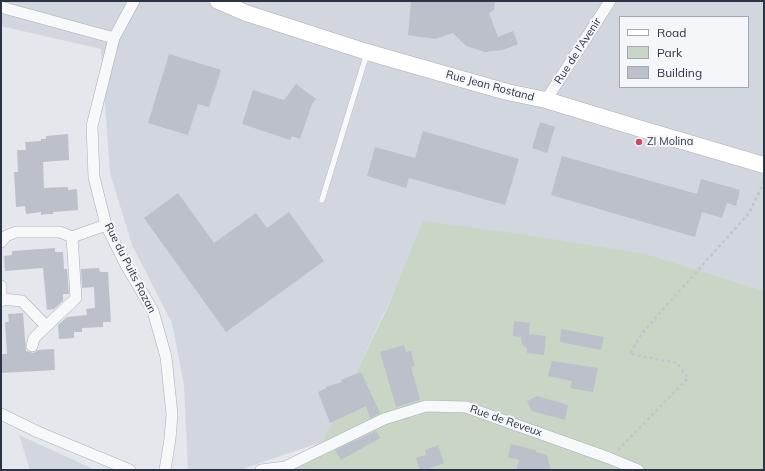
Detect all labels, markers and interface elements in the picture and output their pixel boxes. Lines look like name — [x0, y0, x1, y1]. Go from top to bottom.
street label: Rue de l'Avenir — [552, 16, 604, 86]
legend — [619, 16, 749, 88]
text: Road — [657, 25, 686, 40]
text: Park — [657, 45, 682, 60]
text: Building — [657, 65, 702, 80]
street label: Rue Jean Rostand — [444, 68, 536, 104]
place label: ZI Molina — [647, 135, 693, 149]
marker: ZI Molina — [634, 137, 644, 147]
street label: Rue du Puits Rozan — [102, 221, 158, 315]
street label: Rue de Reveux — [468, 402, 544, 440]

